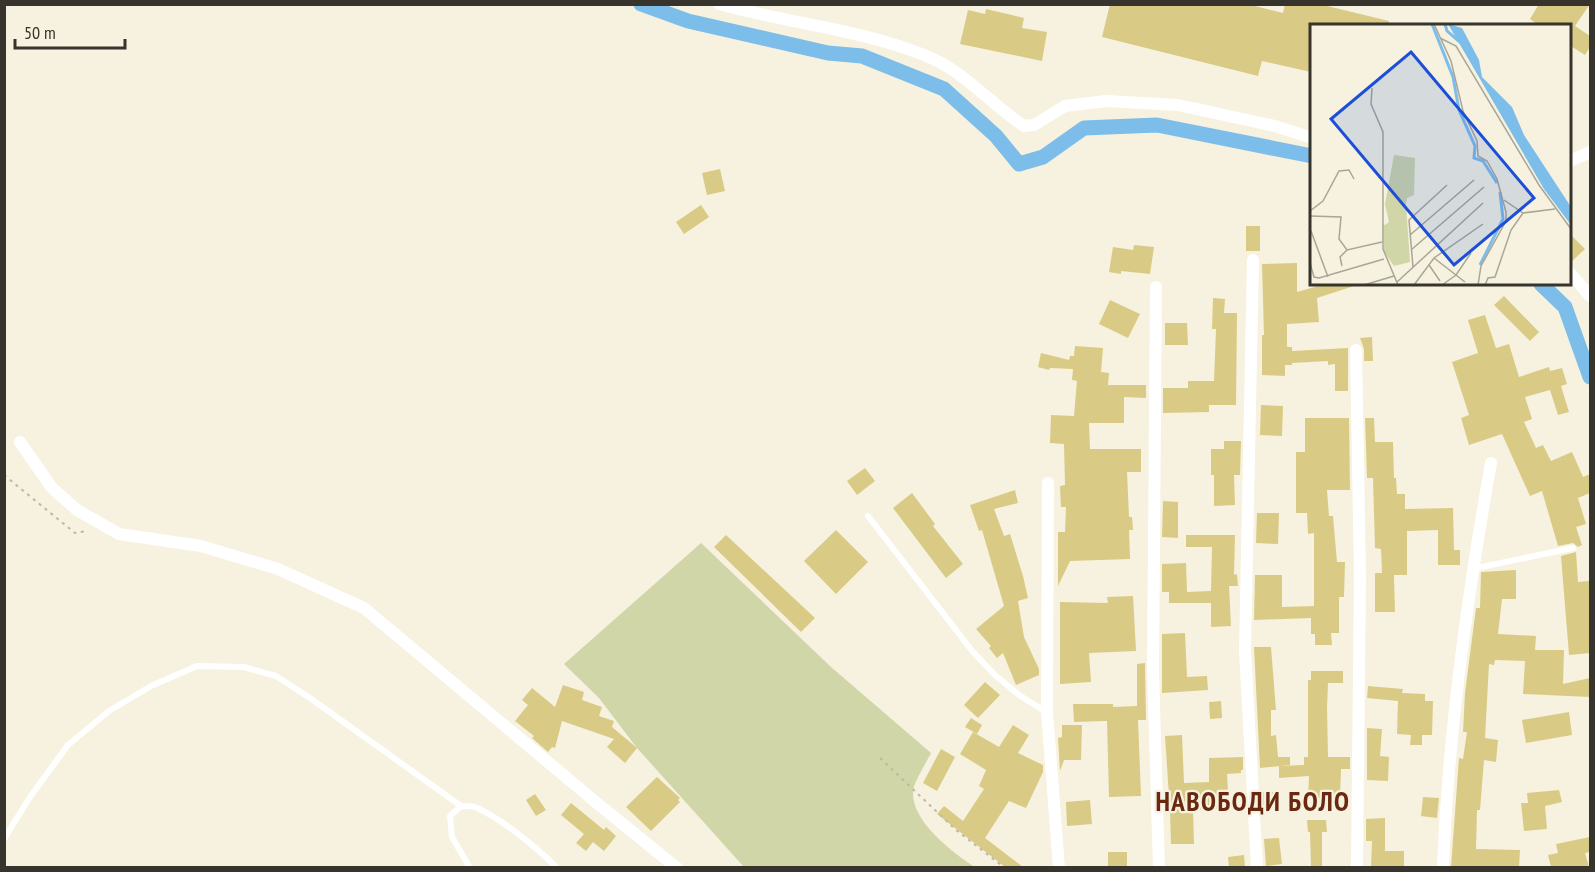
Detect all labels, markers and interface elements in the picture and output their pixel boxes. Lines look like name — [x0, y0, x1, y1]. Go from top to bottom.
scale bar — [15, 12, 124, 50]
text: 50 m — [24, 21, 56, 44]
inset map — [1310, 24, 1571, 285]
district label: НАВОБОДИ БОЛО — [1155, 784, 1351, 818]

